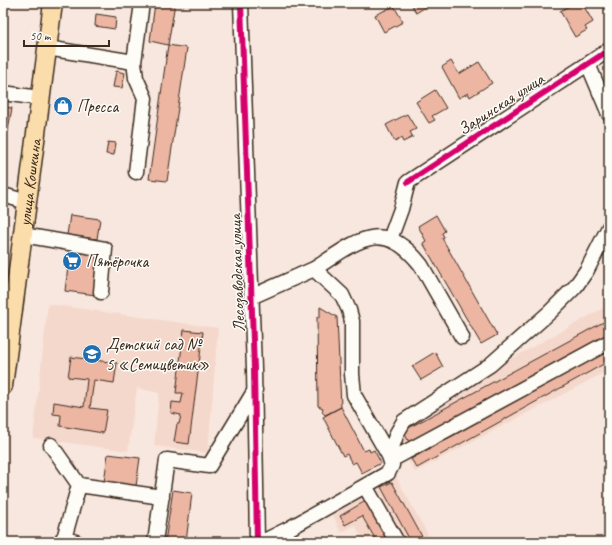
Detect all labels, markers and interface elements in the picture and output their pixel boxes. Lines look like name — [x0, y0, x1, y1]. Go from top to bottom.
scale bar — [24, 22, 109, 48]
text: 50 m — [30, 28, 52, 44]
street label: Заринская улица — [454, 68, 549, 140]
shop icon: Пресса — [52, 95, 74, 117]
place label: Пресса — [77, 96, 120, 117]
street label: улица Кошкина — [13, 136, 46, 228]
street label: Лесозаводская улица — [224, 212, 251, 332]
supermarket icon: Пятёрочка — [61, 250, 83, 272]
place label: Пятёрочка — [86, 251, 149, 272]
place label: Детский сад № 5 «Семицветик» — [106, 334, 209, 375]
school or university icon: Детский сад № 5 «Семицветик» — [81, 343, 103, 365]

